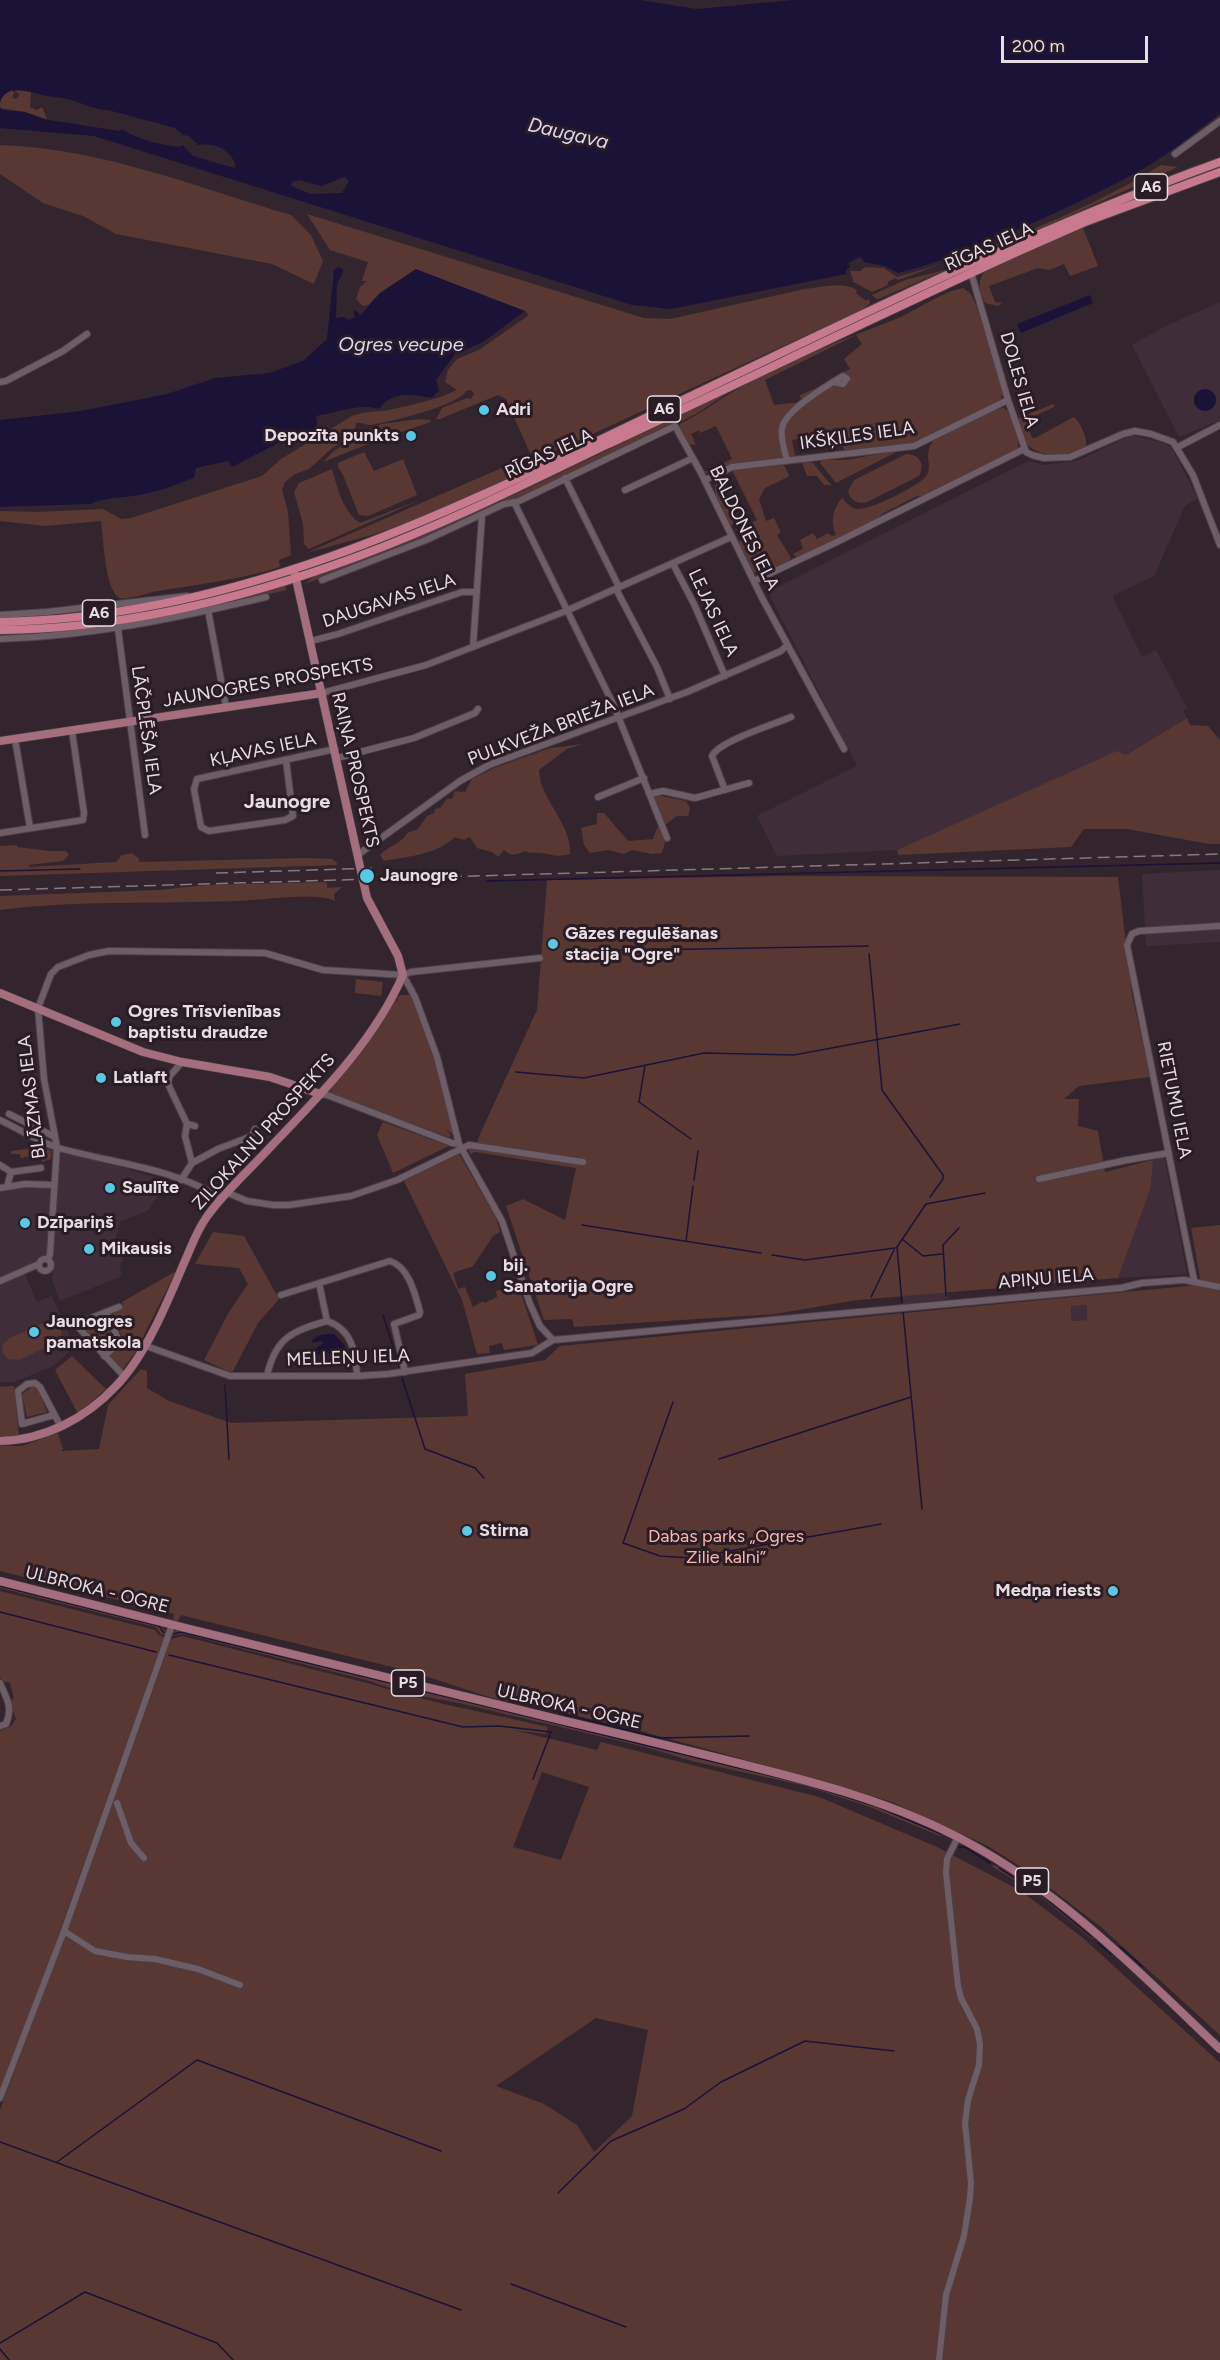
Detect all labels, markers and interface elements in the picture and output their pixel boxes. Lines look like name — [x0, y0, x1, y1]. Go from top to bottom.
scale bar — [1004, 24, 1151, 62]
text: 200 m — [1012, 35, 1065, 57]
water label: Daugava — [525, 113, 611, 155]
road number: A6 — [1134, 174, 1168, 200]
street label: RĪGAS IELA — [941, 218, 1037, 276]
street label: DOLES IELA — [995, 329, 1043, 431]
water label: Ogres vecupe — [338, 333, 464, 357]
road number: A6 — [648, 396, 680, 422]
place label: Adri — [496, 399, 531, 421]
marker: Adri — [477, 403, 491, 417]
street label: IKŠĶILES IELA — [798, 417, 916, 455]
street label: RĪGAS IELA — [502, 424, 596, 484]
place label: Depozīta punkts — [264, 425, 399, 447]
marker: Depozīta punkts — [404, 429, 418, 443]
street label: BALDONES IELA — [704, 462, 784, 594]
street label: LEJAS IELA — [683, 566, 743, 660]
street label: DAUGAVAS IELA — [320, 569, 458, 633]
road number: A6 — [82, 600, 116, 626]
street label: JAUNOGRES PROSPEKTS — [161, 654, 375, 712]
street label: LĀČPLĒŠA IELA — [126, 664, 166, 796]
street label: PULKVEŽA BRIEŽA IELA — [465, 679, 657, 771]
street label: RAIŅA PROSPEKTS — [327, 690, 383, 850]
street label: KĻAVAS IELA — [208, 728, 318, 772]
district label: Jaunogre — [244, 790, 330, 814]
place label: Jaunogre — [380, 865, 458, 887]
marker: Jaunogre — [358, 867, 376, 885]
place label: Gāzes regulēšanas stacija "Ogre" — [565, 923, 718, 966]
marker: Gāzes regulēšanas stacija "Ogre" — [546, 937, 560, 951]
place label: Ogres Trīsvienības baptistu draudze — [128, 1001, 281, 1044]
marker: Ogres Trīsvienības baptistu draudze — [109, 1015, 123, 1029]
street label: BLĀZMAS IELA — [14, 1034, 50, 1160]
street label: RIETUMU IELA — [1152, 1040, 1196, 1160]
street label: ZILOKALNU PROSPEKTS — [188, 1049, 340, 1215]
place label: Latlaft — [113, 1067, 168, 1089]
marker: Latlaft — [94, 1071, 108, 1085]
place label: Saulīte — [122, 1177, 179, 1199]
marker: Saulīte — [103, 1181, 117, 1195]
place label: Dzīpariņš — [37, 1212, 114, 1234]
marker: Dzīpariņš — [18, 1216, 32, 1230]
place label: Mikausis — [101, 1238, 172, 1260]
marker: Mikausis — [82, 1242, 96, 1256]
place label: bij. Sanatorija Ogre — [503, 1255, 633, 1298]
street label: APIŅU IELA — [997, 1264, 1095, 1294]
marker: bij. Sanatorija Ogre — [484, 1269, 498, 1283]
place label: Jaunogres pamatskola — [46, 1311, 141, 1354]
marker: Jaunogres pamatskola — [27, 1325, 41, 1339]
street label: MELLEŅU IELA — [286, 1345, 410, 1371]
place label: Stirna — [479, 1520, 529, 1542]
marker: Stirna — [460, 1524, 474, 1538]
park label: Dabas parks „Ogres Zilie kalni” — [648, 1526, 804, 1568]
street label: ULBROKA - OGRE — [23, 1562, 171, 1618]
place label: Medņa riests — [995, 1580, 1101, 1602]
marker: Medņa riests — [1106, 1584, 1120, 1598]
road number: P5 — [392, 1670, 424, 1696]
street label: ULBROKA - OGRE — [495, 1680, 643, 1734]
road number: P5 — [1016, 1868, 1048, 1894]

